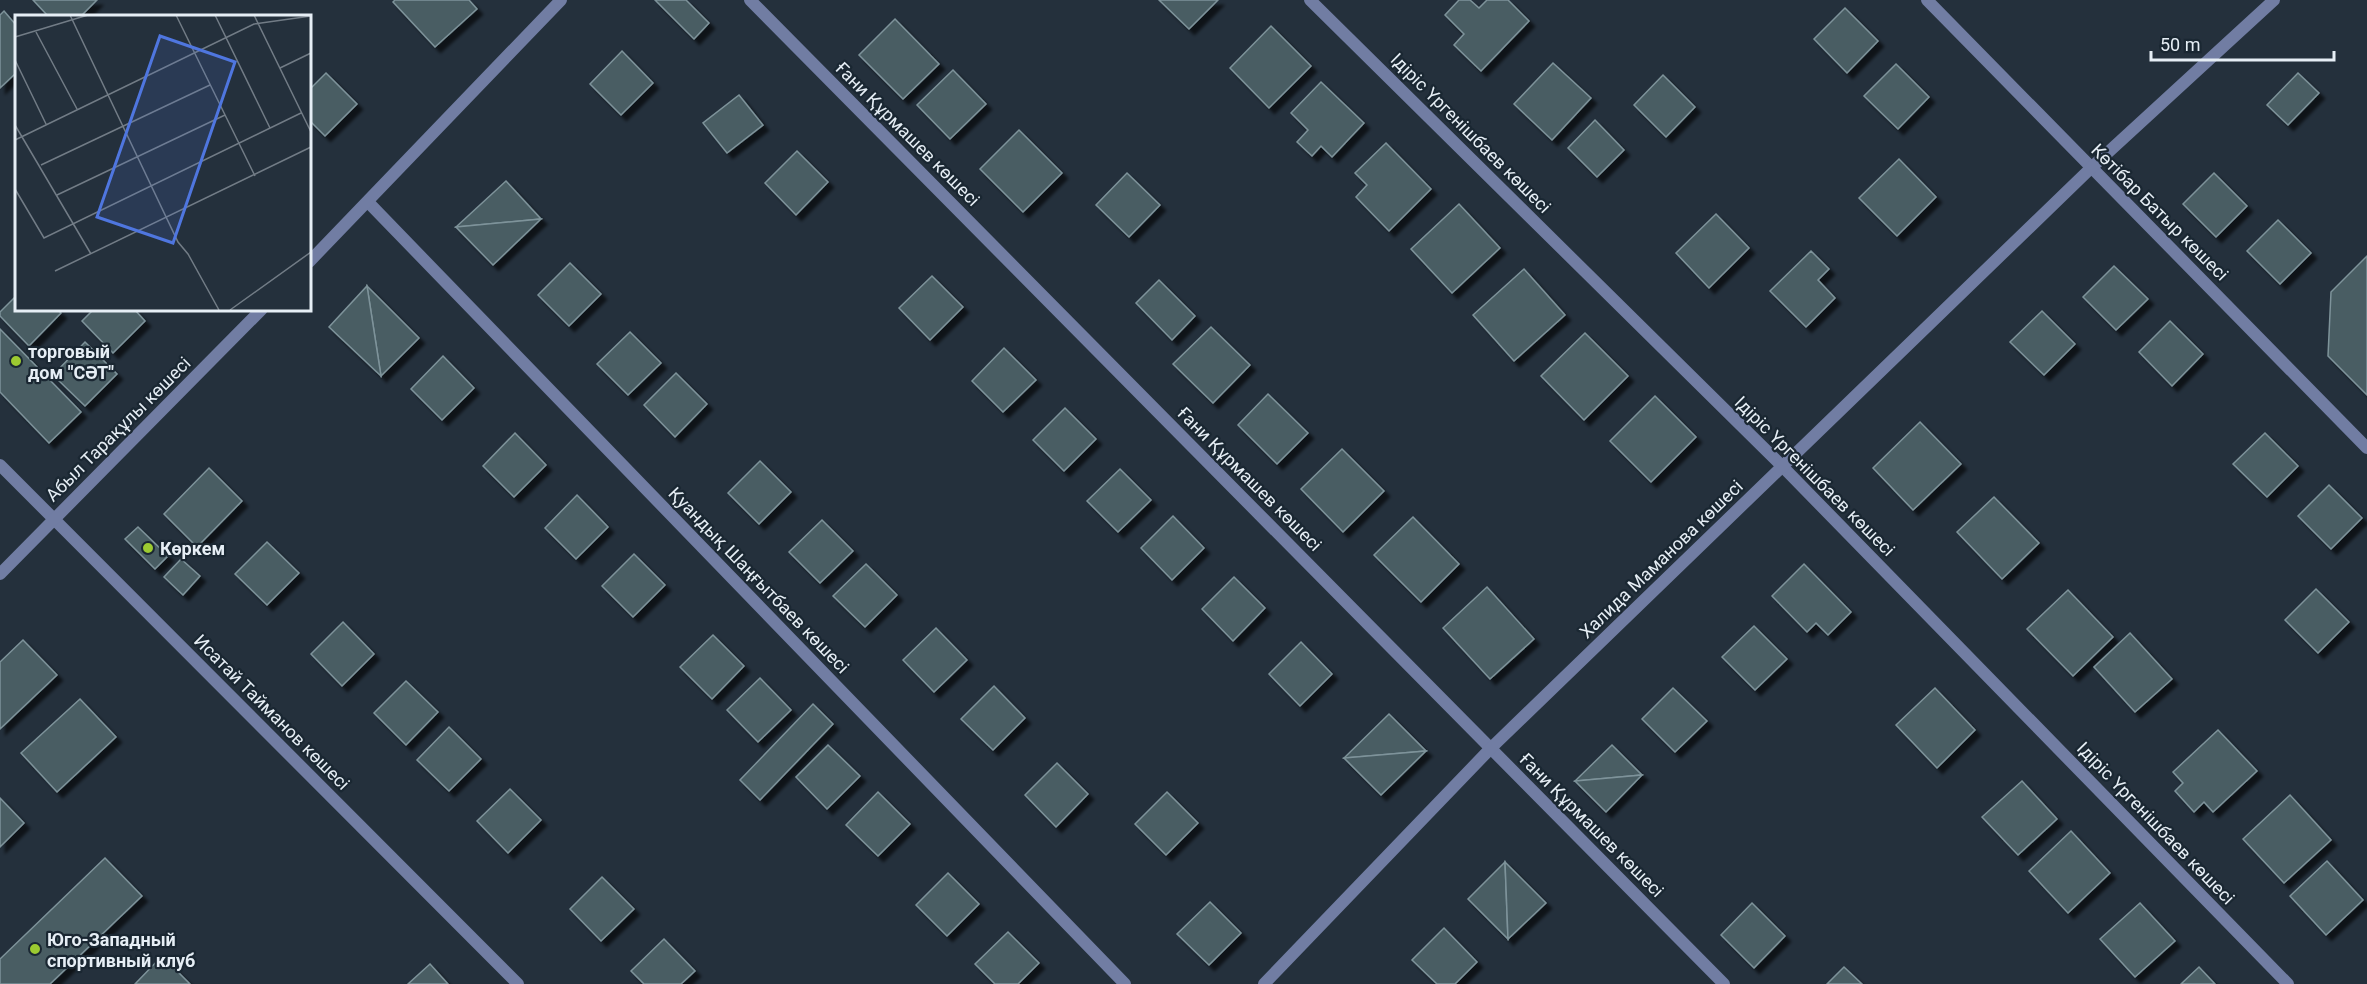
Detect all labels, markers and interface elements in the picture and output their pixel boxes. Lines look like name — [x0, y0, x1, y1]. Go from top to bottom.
inset map — [15, 15, 310, 310]
scale bar — [2151, 24, 2334, 62]
text: 50 m — [2160, 34, 2200, 55]
street label: Ідіріс Үргенішбаев көшесі — [1387, 49, 1555, 217]
street label: Ғани Құрмашев көшесі — [832, 58, 984, 210]
street label: Көтібар Батыр көшесі — [2087, 139, 2233, 285]
place label: торговый дом "СӘТ" — [28, 341, 114, 383]
street label: Абыл Тарақұлы көшесі — [41, 352, 195, 506]
marker: торговый дом "СӘТ" — [9, 354, 23, 368]
street label: Ідіріс Үргенішбаев көшесі — [1731, 392, 1899, 560]
street label: Ғани Құрмашев көшесі — [1174, 403, 1326, 555]
street label: Халида Маманова көшесі — [1575, 476, 1747, 642]
street label: Қуандық Шаңғытбаев көшесі — [664, 483, 854, 677]
place label: Көркем — [160, 538, 225, 559]
marker: Көркем — [141, 541, 155, 555]
street label: Исатай Тайманов көшесі — [190, 630, 354, 794]
street label: Ідіріс Үргенішбаев көшесі — [2073, 738, 2239, 908]
street label: Ғани Құрмашев көшесі — [1516, 749, 1668, 901]
place label: Юго-Западный спортивный клуб — [47, 929, 195, 971]
marker: Юго-Западный спортивный клуб — [28, 942, 42, 956]

